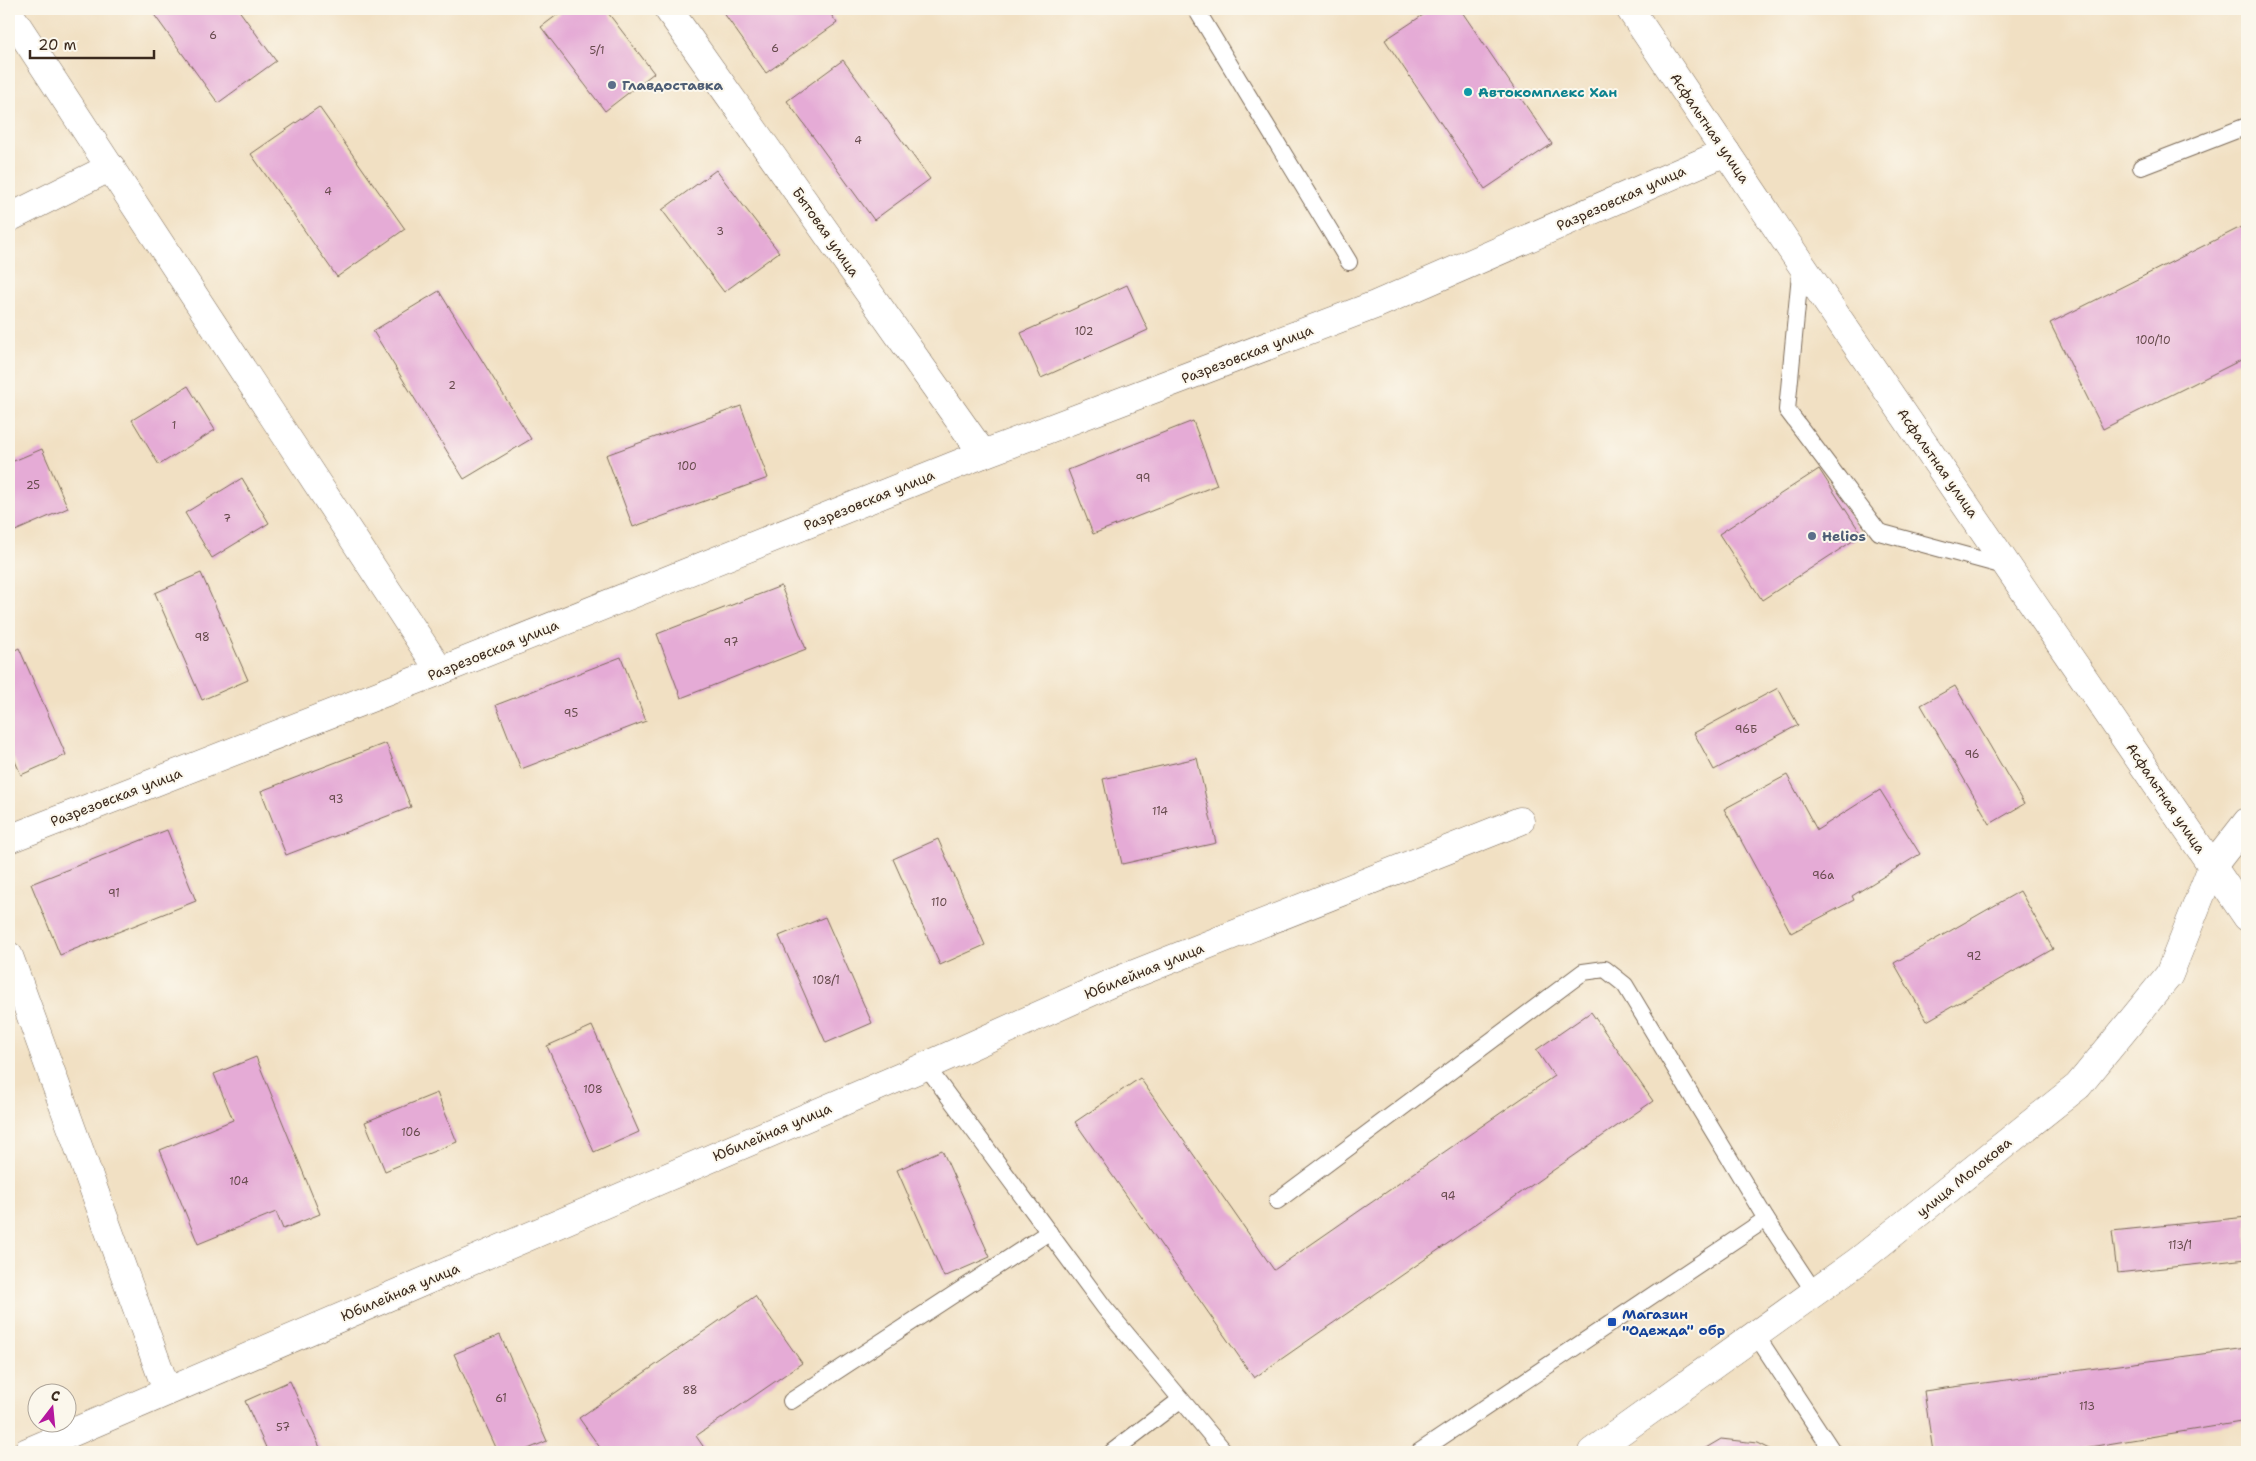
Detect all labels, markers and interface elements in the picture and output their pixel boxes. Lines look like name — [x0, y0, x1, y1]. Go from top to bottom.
scale bar — [30, 28, 154, 60]
house number: 6 — [209, 28, 217, 43]
text: 20 m — [38, 35, 77, 55]
house number: 6 — [771, 41, 779, 56]
house number: 5/1 — [589, 43, 605, 58]
street label: Асфальтная улица — [1666, 69, 1754, 187]
place label: Главдоставка — [622, 76, 724, 94]
marker: Главдоставка — [606, 79, 618, 91]
place label: Автокомплекс Хан — [1478, 83, 1617, 101]
marker: Автокомплекс Хан — [1462, 86, 1474, 98]
house number: 4 — [854, 133, 862, 148]
street label: Разрезовская улица — [1554, 161, 1689, 235]
house number: 4 — [324, 184, 332, 199]
street label: Бытовая улица — [788, 184, 864, 280]
house number: 3 — [716, 224, 724, 239]
street label: Разрезовская улица — [1179, 321, 1316, 387]
house number: 102 — [1074, 324, 1094, 339]
house number: 100/10 — [2135, 333, 2171, 348]
house number: 2 — [448, 378, 456, 393]
street label: Асфальтная улица — [1894, 405, 1983, 521]
house number: 1 — [172, 418, 176, 433]
house number: 100 — [677, 459, 697, 474]
street label: Разрезовская улица — [801, 465, 937, 534]
house number: 99 — [1136, 471, 1150, 486]
house number: 25 — [26, 478, 40, 493]
house number: 7 — [223, 511, 231, 526]
place label: Helios — [1822, 527, 1866, 545]
marker: Helios — [1806, 530, 1818, 542]
street label: Разрезовская улица — [425, 615, 561, 684]
house number: 98 — [194, 630, 210, 645]
house number: 97 — [724, 635, 739, 650]
house number: 95 — [564, 706, 578, 721]
house number: 96Б — [1735, 722, 1757, 737]
street label: Асфальтная улица — [2122, 739, 2210, 857]
house number: 96 — [1964, 747, 1980, 762]
street label: Разрезовская улица — [48, 764, 185, 830]
house number: 93 — [329, 792, 343, 807]
house number: 114 — [1152, 804, 1168, 819]
house number: 96а — [1812, 868, 1834, 883]
house number: 91 — [108, 886, 120, 901]
house number: 110 — [931, 895, 947, 910]
street label: Юбилейная улица — [1082, 939, 1207, 1003]
house number: 92 — [1967, 949, 1981, 964]
house number: 108/1 — [812, 973, 840, 988]
house number: 108 — [583, 1082, 603, 1097]
street label: Юбилейная улица — [710, 1099, 834, 1165]
house number: 106 — [401, 1125, 421, 1140]
street label: улица Молокова — [1913, 1133, 2015, 1221]
house number: 104 — [229, 1174, 249, 1189]
house number: 94 — [1441, 1189, 1456, 1204]
house number: 113/1 — [2168, 1238, 2192, 1253]
street label: Юбилейная улица — [338, 1259, 462, 1325]
place label: Магазин "Одежда" обр — [1622, 1305, 1725, 1339]
marker: Магазин "Одежда" обр — [1606, 1316, 1618, 1328]
house number: 88 — [682, 1383, 698, 1398]
north arrow — [28, 1384, 78, 1434]
text: С — [49, 1386, 62, 1405]
house number: 61 — [495, 1391, 507, 1406]
house number: 113 — [2079, 1399, 2095, 1414]
house number: 57 — [276, 1420, 290, 1435]

